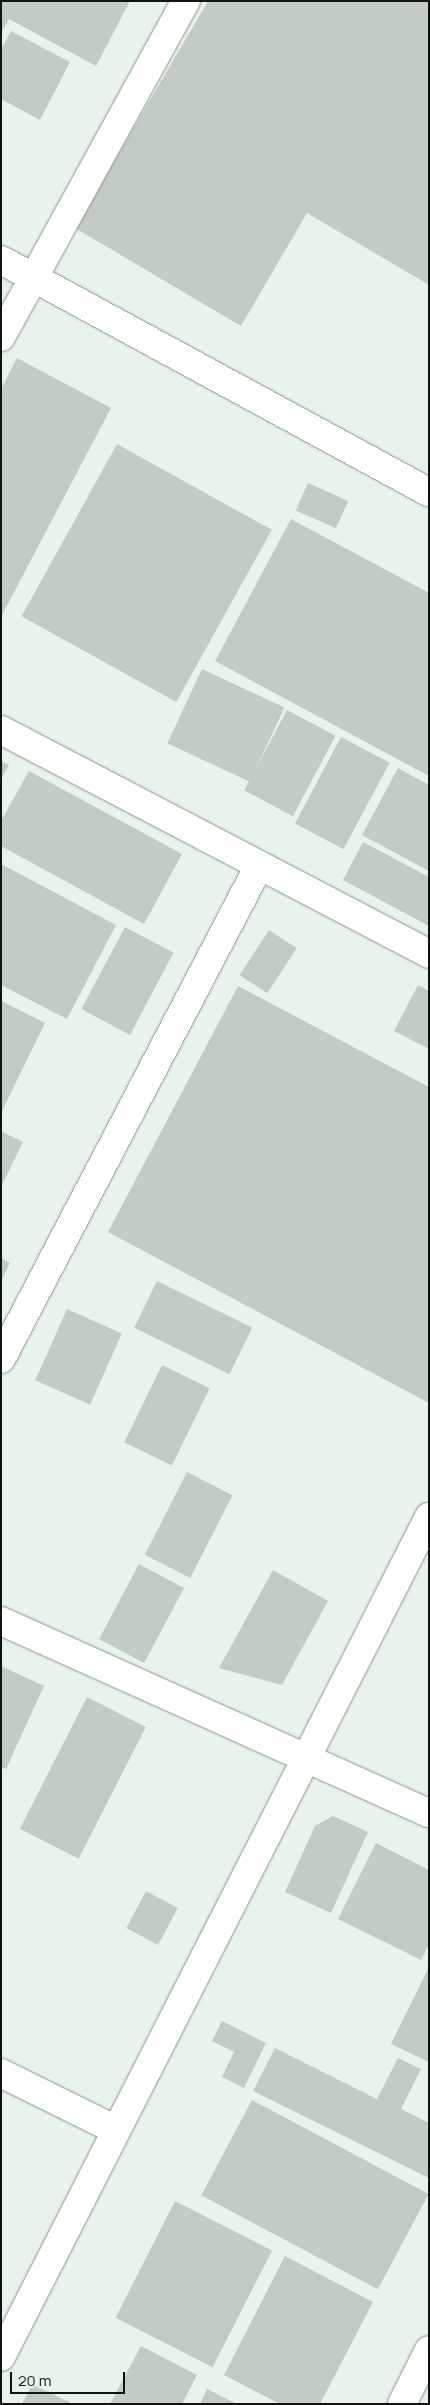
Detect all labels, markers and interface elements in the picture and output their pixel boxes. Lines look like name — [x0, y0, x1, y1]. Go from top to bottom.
scale bar — [12, 2362, 128, 2394]
text: 20 m — [18, 2370, 51, 2391]

